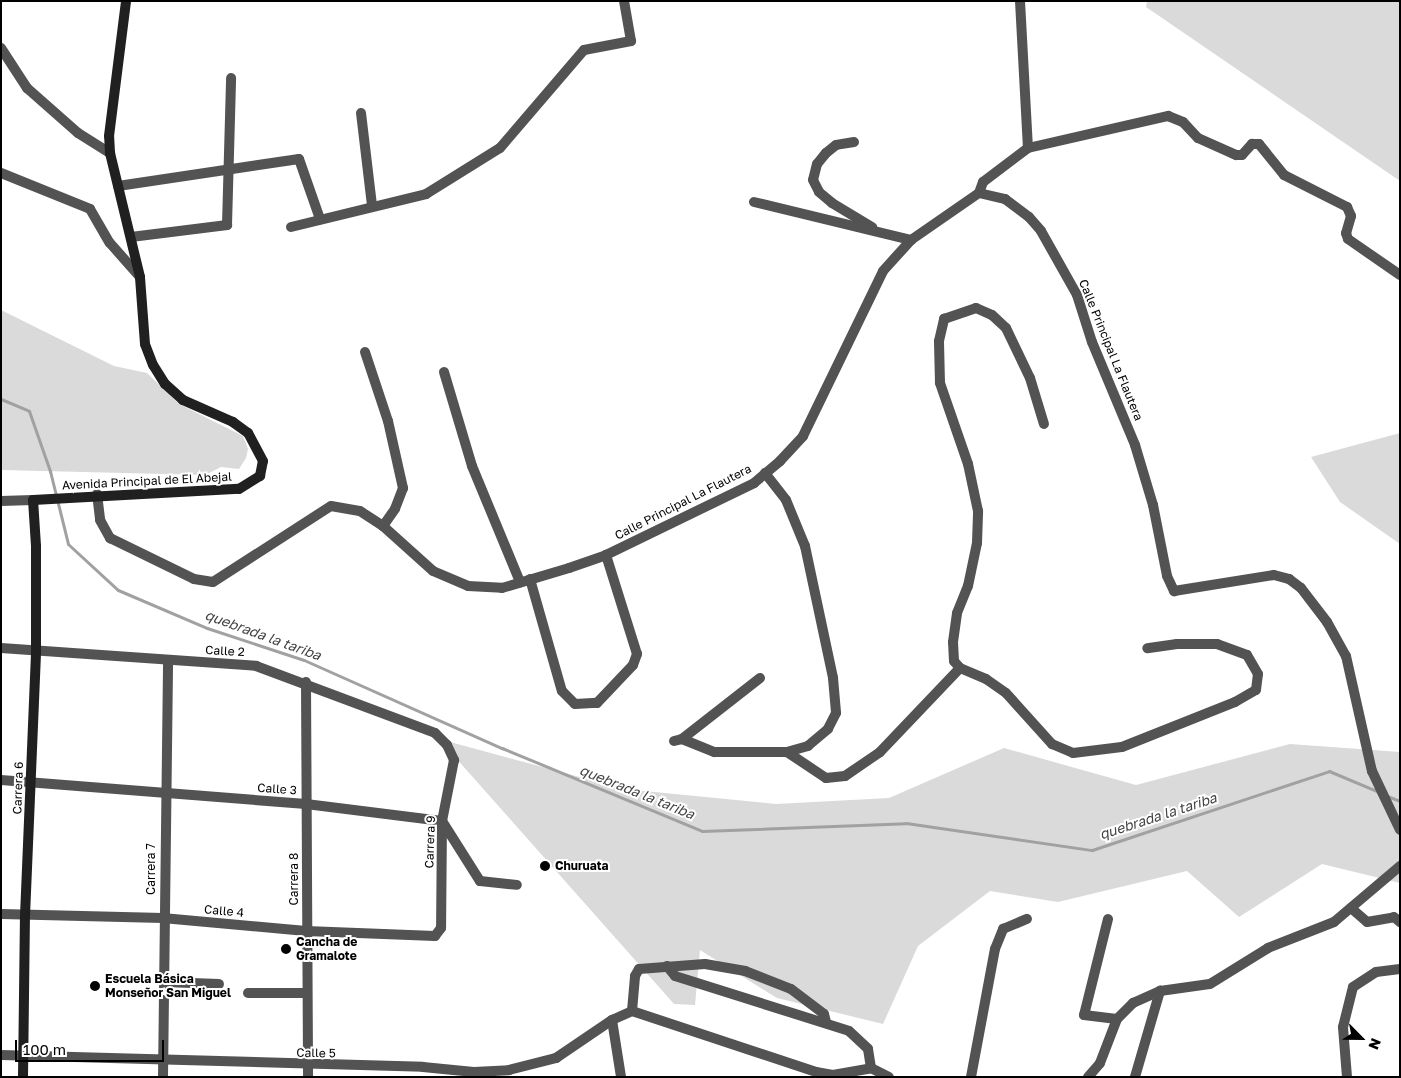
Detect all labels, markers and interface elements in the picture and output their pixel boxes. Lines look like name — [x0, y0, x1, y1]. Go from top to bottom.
street label: Calle Principal La Flautera — [1076, 277, 1146, 423]
street label: Calle Principal La Flautera — [612, 461, 754, 543]
street label: Avenida Principal de El Abejal — [62, 469, 232, 493]
water label: quebrada la tariba — [203, 606, 323, 664]
street label: Calle 2 — [205, 643, 245, 659]
street label: Carrera 6 — [10, 761, 26, 815]
water label: quebrada la tariba — [577, 761, 697, 823]
street label: Calle 3 — [257, 780, 297, 798]
water label: quebrada la tariba — [1097, 789, 1219, 843]
street label: Carrera 9 — [422, 815, 438, 869]
street label: Carrera 7 — [144, 843, 158, 895]
street label: Carrera 8 — [287, 853, 301, 905]
place label: Churuata — [555, 859, 608, 873]
marker: Churuata — [539, 860, 551, 872]
street label: Calle 4 — [204, 902, 244, 920]
place label: Cancha de Gramalote — [296, 935, 357, 963]
marker: Cancha de Gramalote — [280, 943, 292, 955]
place label: Escuela Básica Monseñor San Miguel — [105, 972, 231, 1000]
marker: Escuela Básica Monseñor San Miguel — [89, 980, 101, 992]
north arrow — [1336, 1013, 1386, 1063]
scale bar — [18, 1030, 166, 1062]
text: N — [1365, 1036, 1385, 1052]
text: 100 m — [23, 1040, 66, 1058]
street label: Calle 5 — [296, 1045, 336, 1061]

